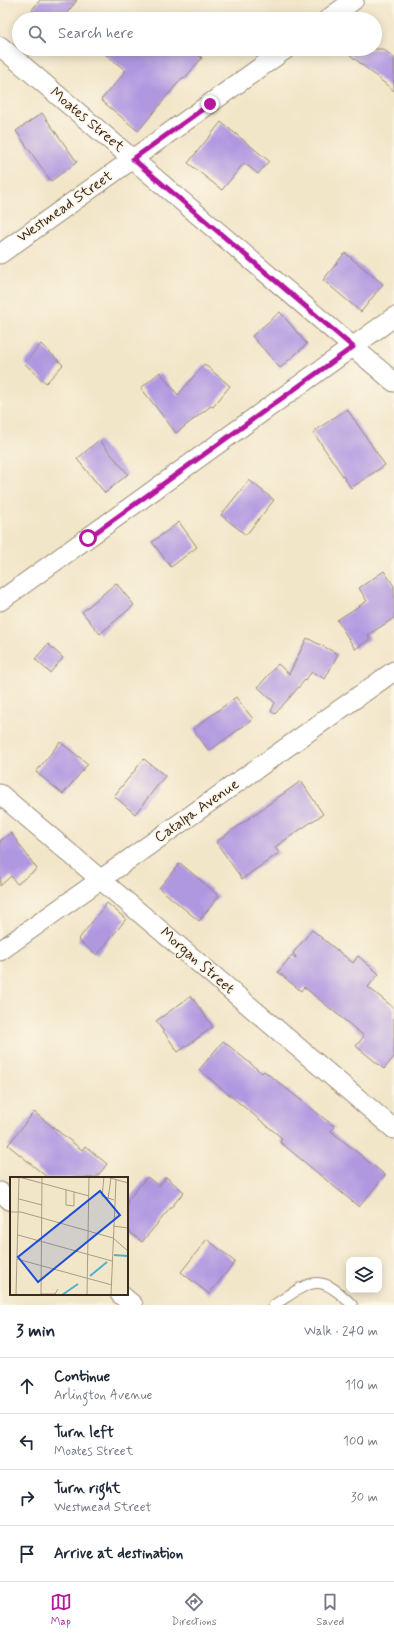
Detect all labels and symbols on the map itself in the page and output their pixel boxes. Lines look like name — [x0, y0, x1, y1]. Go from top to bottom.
street label: Moates Street — [45, 83, 129, 157]
route end — [201, 95, 219, 113]
street label: Westmead Street — [13, 166, 117, 248]
route start — [79, 529, 97, 547]
street label: Catalpa Avenue — [151, 774, 243, 848]
street label: Morgan Street — [155, 923, 239, 1000]
inset map — [10, 1177, 128, 1295]

